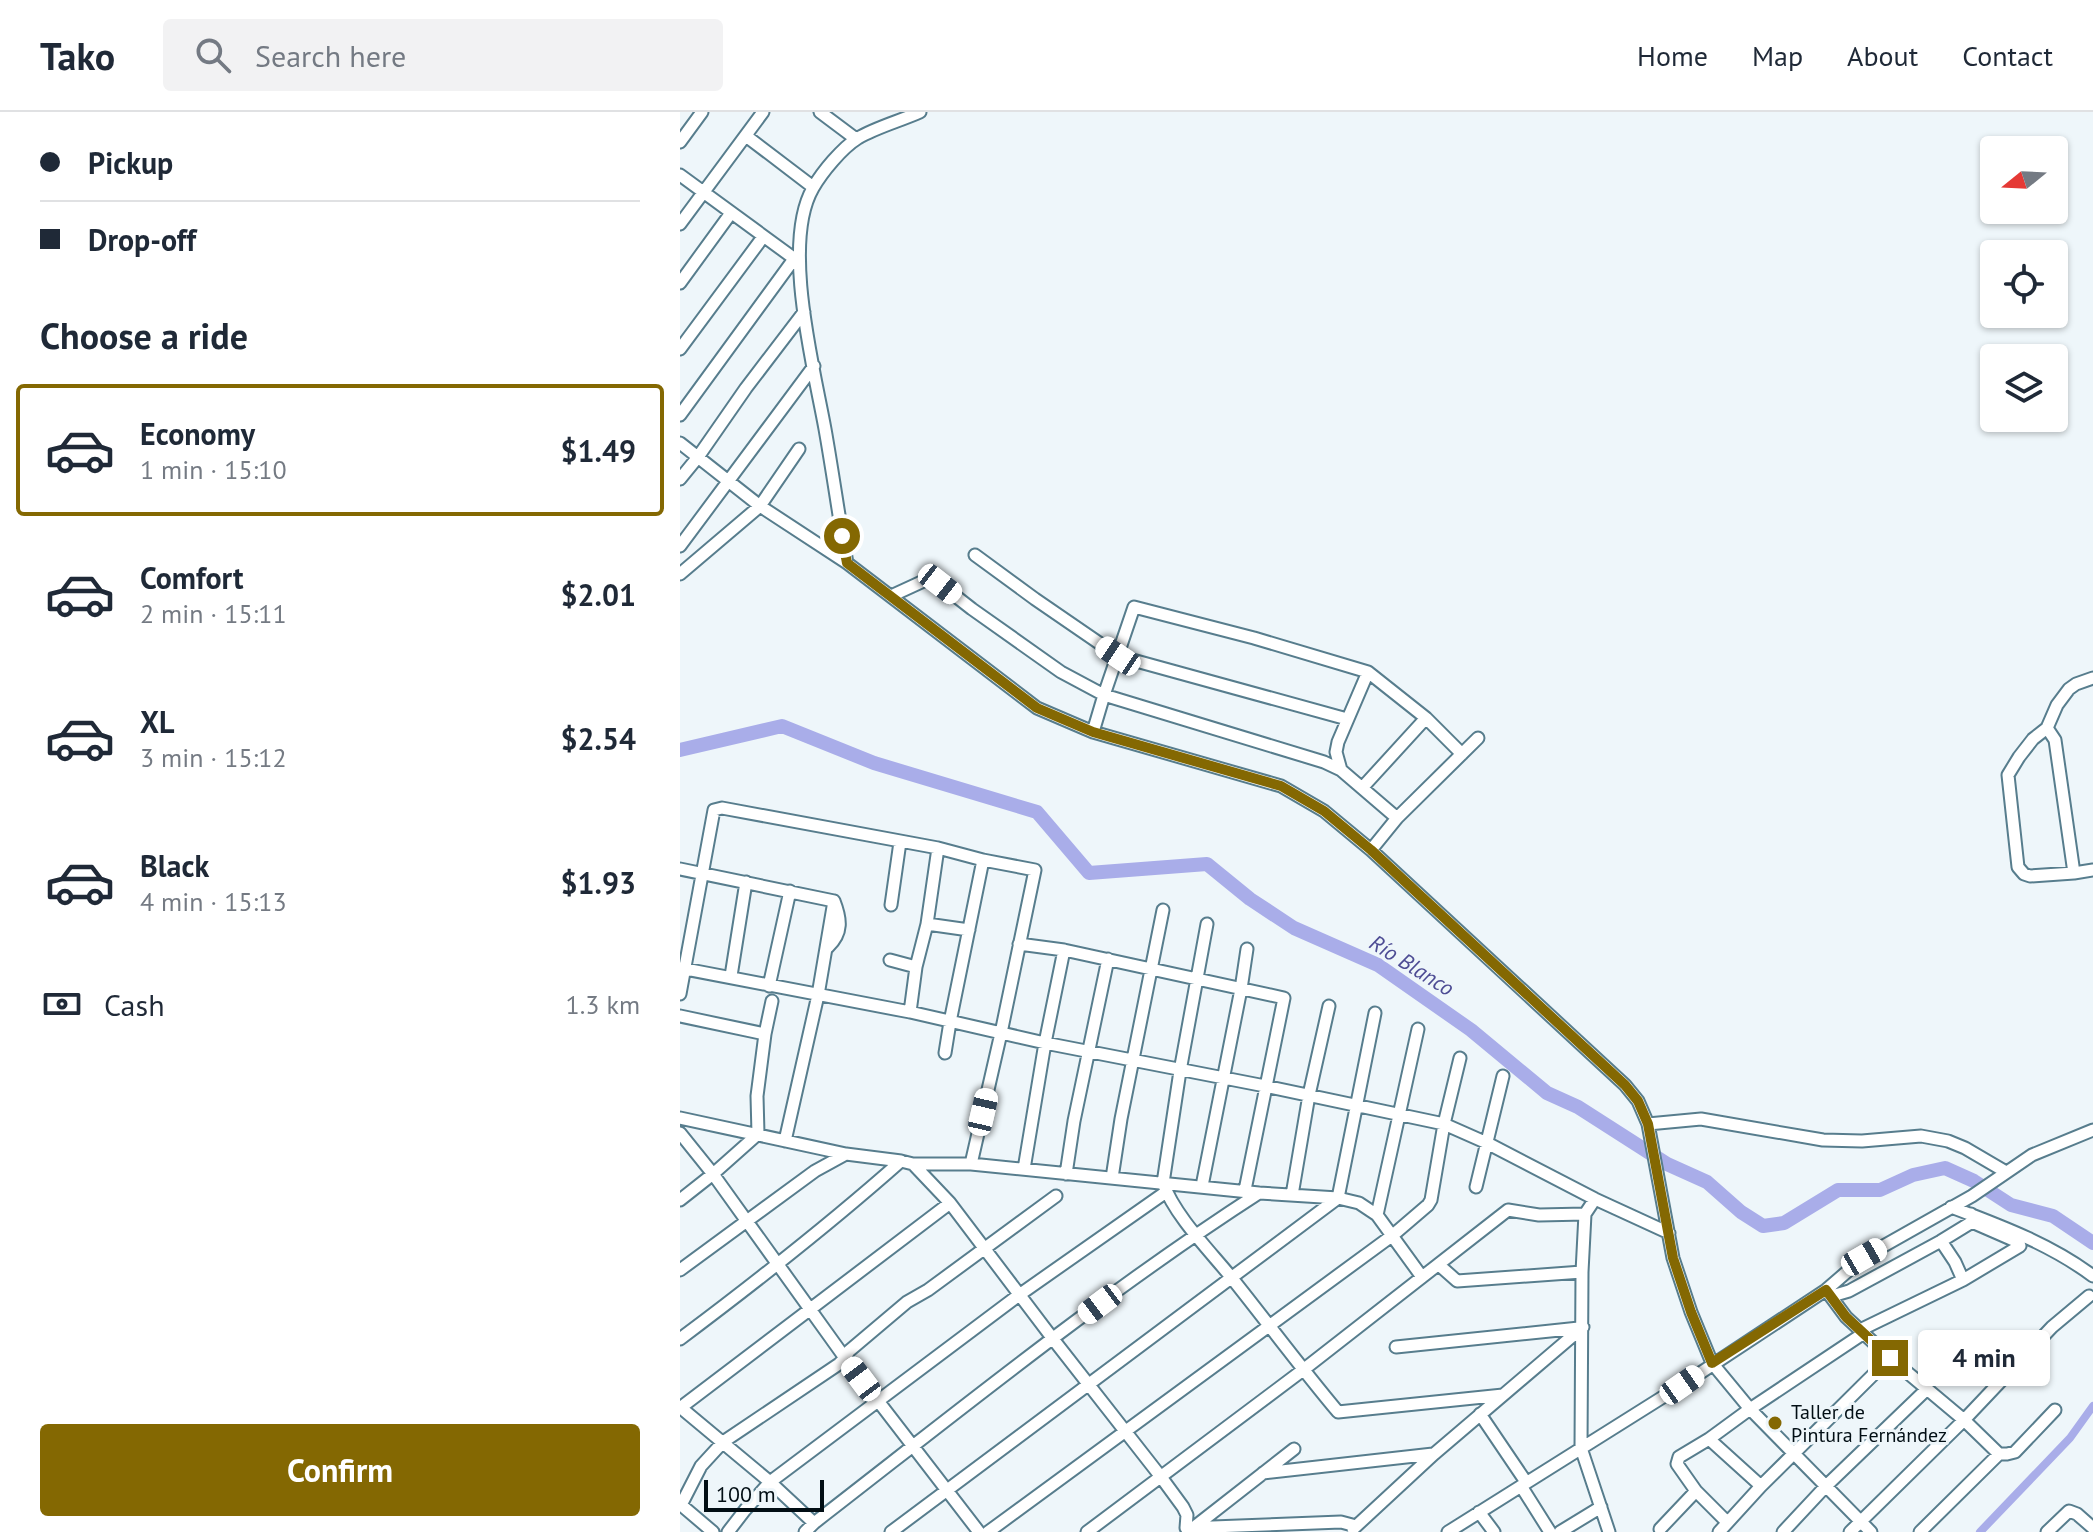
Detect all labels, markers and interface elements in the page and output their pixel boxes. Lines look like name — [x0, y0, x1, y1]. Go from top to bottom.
search box — [163, 19, 723, 91]
text: Tako — [40, 31, 115, 80]
icon: search — [191, 33, 235, 77]
text: Search here — [255, 36, 406, 75]
text: Home — [1637, 37, 1708, 74]
text: Map — [1752, 37, 1803, 74]
text: About — [1847, 37, 1918, 74]
text: Contact — [1962, 37, 2053, 74]
north arrow — [1980, 136, 2068, 224]
map controls — [1980, 136, 2068, 432]
text: Pickup — [88, 143, 173, 182]
text: Drop-off — [88, 220, 196, 259]
button: locate — [1980, 240, 2068, 328]
text: Choose a ride — [40, 312, 248, 359]
button: layers — [1980, 344, 2068, 432]
icon: car — [44, 414, 116, 486]
text: Economy — [140, 414, 255, 453]
text: $1.49 — [561, 431, 636, 470]
text: 1 min · 15:10 — [140, 453, 287, 486]
route start — [824, 518, 860, 554]
icon: car — [44, 558, 116, 630]
text: Comfort — [140, 558, 243, 597]
car — [914, 560, 966, 608]
text: $2.01 — [561, 575, 636, 614]
text: 2 min · 15:11 — [140, 597, 287, 630]
car — [1091, 633, 1145, 679]
icon: car — [44, 702, 116, 774]
text: XL — [140, 702, 174, 741]
text: $2.54 — [561, 719, 636, 758]
text: 3 min · 15:12 — [140, 741, 287, 774]
icon: car — [44, 846, 116, 918]
text: Black — [140, 846, 209, 885]
text: $1.93 — [561, 863, 636, 902]
text: 4 min · 15:13 — [140, 885, 287, 918]
water label: Río Blanco — [1364, 928, 1460, 1002]
icon: cash — [40, 982, 84, 1026]
text: Cash — [104, 985, 165, 1024]
text: 1.3 km — [566, 988, 640, 1021]
car — [966, 1086, 1000, 1138]
car — [1837, 1235, 1891, 1279]
car — [1074, 1280, 1126, 1328]
callout: 4 min — [1918, 1330, 2050, 1386]
route end — [1872, 1340, 1908, 1376]
text: 4 min — [1952, 1341, 2016, 1374]
car — [837, 1353, 885, 1405]
car — [1655, 1361, 1709, 1409]
place label: Taller de Pintura Fernández — [1791, 1399, 1947, 1448]
marker: Taller de Pintura Fernández — [1766, 1414, 1784, 1432]
button: Confirm — [40, 1424, 640, 1516]
scale bar — [704, 1476, 824, 1512]
text: 100 m — [716, 1480, 776, 1508]

